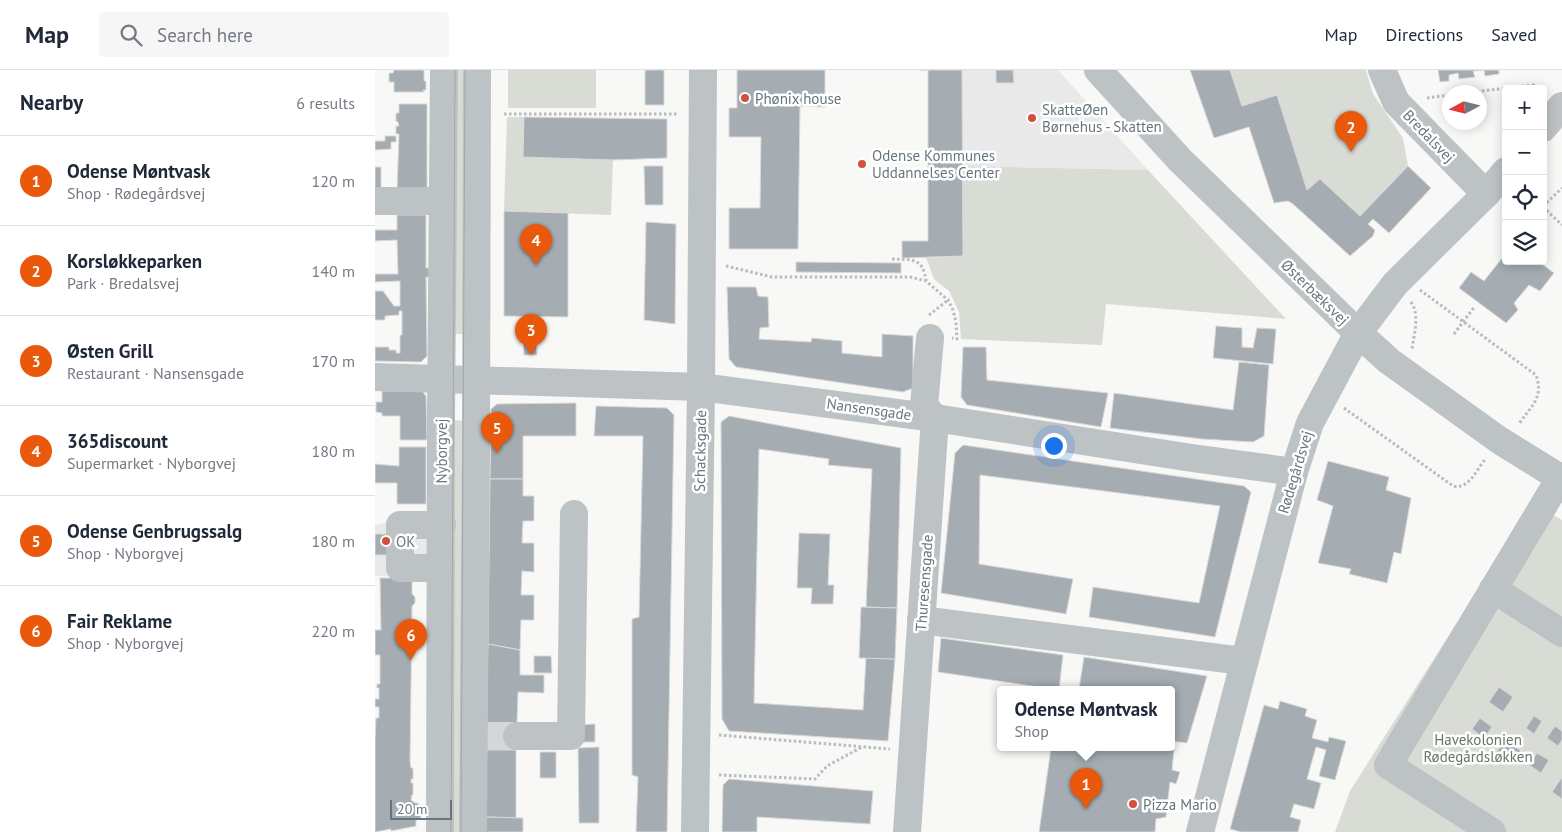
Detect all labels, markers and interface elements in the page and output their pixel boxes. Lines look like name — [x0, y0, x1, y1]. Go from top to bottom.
search box — [99, 12, 449, 57]
text: Map — [25, 19, 69, 50]
icon: search — [117, 21, 145, 49]
text: Search here — [157, 23, 253, 47]
text: Map — [1325, 23, 1357, 46]
text: Directions — [1385, 23, 1463, 46]
text: Saved — [1491, 23, 1537, 46]
north arrow — [1442, 85, 1487, 130]
map controls — [1502, 85, 1547, 265]
button: + — [1502, 85, 1547, 130]
text: Nearby — [20, 89, 83, 116]
place label: Phønix house — [755, 89, 841, 108]
marker: Phønix house — [739, 92, 751, 104]
text: 6 results — [296, 93, 355, 113]
place label: SkatteØen Børnehus - Skatten — [1042, 100, 1162, 136]
street label: Bredalsvej — [1399, 106, 1459, 166]
pin: 2 — [1335, 111, 1367, 152]
marker: SkatteØen Børnehus - Skatten — [1026, 112, 1038, 124]
button: − — [1502, 130, 1547, 175]
place label: Odense Kommunes Uddannelses Center — [872, 146, 1000, 182]
marker: Odense Kommunes Uddannelses Center — [856, 158, 868, 170]
text: Odense Møntvask — [67, 159, 210, 183]
text: 1 — [31, 171, 41, 191]
text: 120 m — [312, 171, 355, 191]
button: locate — [1502, 175, 1547, 220]
text: Shop · Rødegårdsvej — [67, 183, 205, 203]
button: layers — [1502, 220, 1547, 265]
pin: 4 — [520, 224, 552, 265]
text: Korsløkkeparken — [67, 249, 202, 273]
street label: Østerbæksvej — [1277, 255, 1353, 329]
text: 2 — [31, 261, 41, 281]
text: 140 m — [312, 261, 355, 281]
text: Park · Bredalsvej — [67, 273, 180, 293]
pin: 3 — [515, 314, 547, 355]
text: Østen Grill — [67, 339, 153, 363]
text: 3 — [31, 351, 41, 371]
text: 170 m — [312, 351, 355, 371]
text: Restaurant · Nansensgade — [67, 363, 244, 383]
street label: Nansensgade — [825, 394, 913, 424]
street label: Schacksgade — [690, 410, 710, 492]
pin: 5 — [481, 412, 513, 453]
street label: Nyborgvej — [432, 418, 451, 484]
street label: Rødegårdsvej — [1273, 428, 1317, 516]
text: 365discount — [67, 429, 168, 453]
your location — [1041, 433, 1067, 459]
text: 4 — [31, 441, 41, 461]
text: 180 m — [312, 441, 355, 461]
text: Supermarket · Nyborgvej — [67, 453, 236, 473]
text: Odense Genbrugssalg — [67, 519, 242, 543]
text: 5 — [31, 531, 41, 551]
text: 180 m — [312, 531, 355, 551]
place label: OK — [396, 532, 415, 551]
street label: Thuresensgade — [911, 534, 937, 632]
marker: OK — [380, 535, 392, 547]
text: Shop · Nyborgvej — [67, 543, 184, 563]
text: Fair Reklame — [67, 609, 172, 633]
pin: 6 — [395, 619, 427, 660]
text: 6 — [31, 621, 41, 641]
text: 220 m — [312, 621, 355, 641]
text: Shop · Nyborgvej — [67, 633, 184, 653]
popup — [997, 686, 1175, 751]
text: Odense Møntvask — [1014, 697, 1158, 721]
text: Shop — [1014, 721, 1049, 741]
park label: Havekolonien Rødegårdsløkken — [1423, 730, 1533, 766]
pin: 1 — [1070, 768, 1102, 809]
place label: Pizza Mario — [1143, 795, 1217, 814]
scale bar — [390, 797, 453, 820]
marker: Pizza Mario — [1127, 798, 1139, 810]
text: 20 m — [397, 800, 427, 818]

